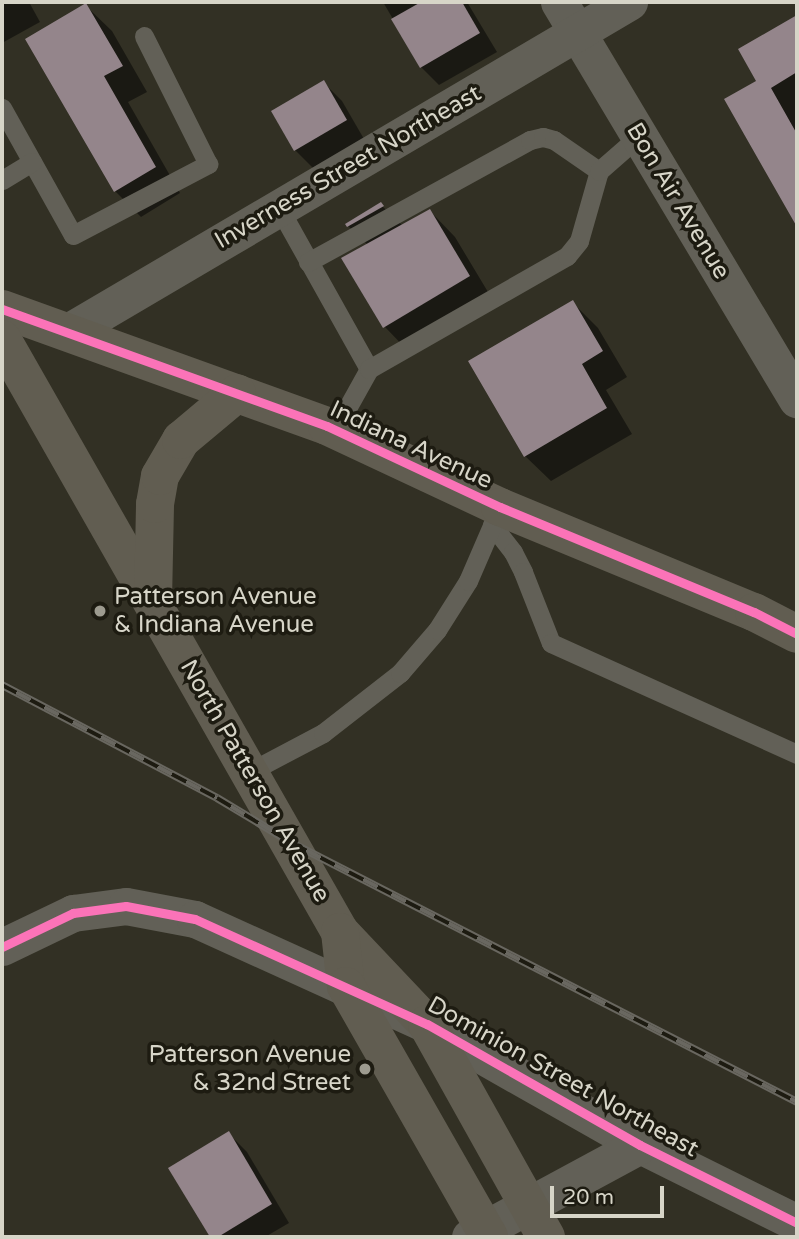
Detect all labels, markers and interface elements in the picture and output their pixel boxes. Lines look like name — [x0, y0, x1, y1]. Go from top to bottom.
street label: Inverness Street Northeast — [210, 79, 486, 255]
street label: Bon Air Avenue — [620, 118, 736, 284]
street label: Indiana Avenue — [325, 395, 497, 495]
place label: Patterson Avenue & Indiana Avenue — [114, 583, 317, 639]
marker: Patterson Avenue & Indiana Avenue — [92, 603, 108, 619]
street label: North Patterson Avenue — [174, 655, 336, 907]
street label: Dominion Street Northeast — [423, 990, 703, 1164]
place label: Patterson Avenue & 32nd Street — [148, 1041, 351, 1097]
marker: Patterson Avenue & 32nd Street — [357, 1061, 373, 1077]
scale bar — [554, 1172, 668, 1216]
text: 20 m — [563, 1185, 614, 1210]

